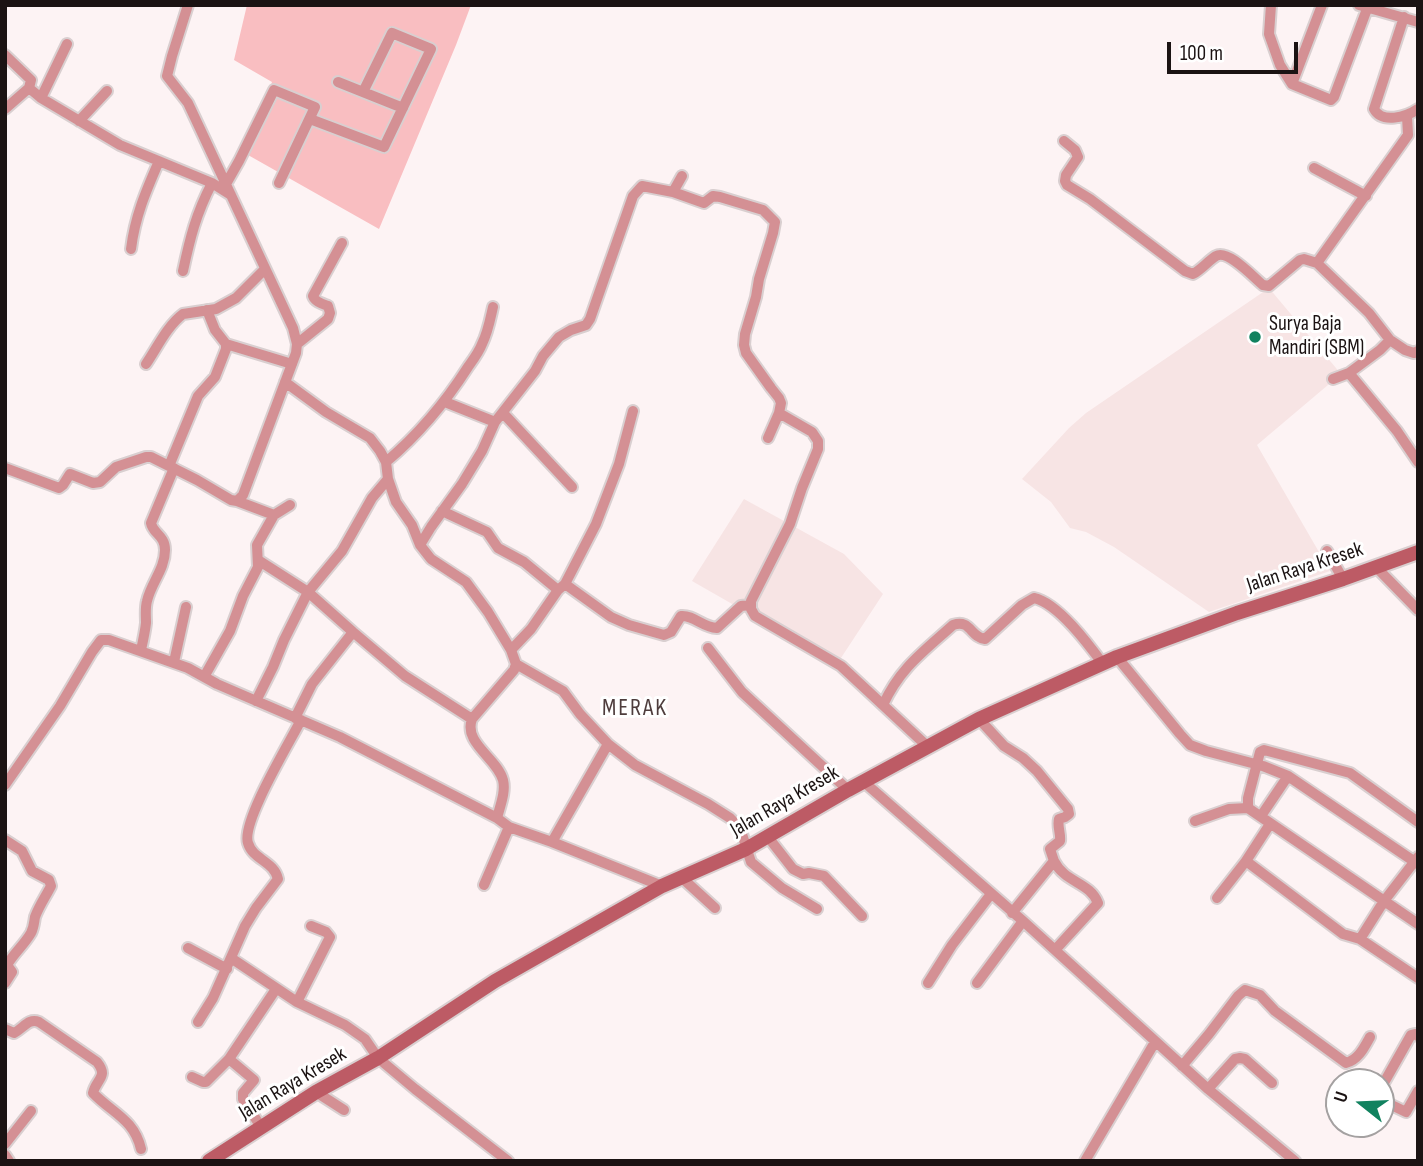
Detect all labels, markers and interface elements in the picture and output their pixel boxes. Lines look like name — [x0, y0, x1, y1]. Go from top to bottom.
scale bar — [1171, 28, 1302, 72]
text: 100 m — [1180, 41, 1223, 66]
place label: Surya Baja Mandiri (SBM) — [1269, 312, 1364, 362]
marker: Surya Baja Mandiri (SBM) — [1247, 329, 1263, 345]
street label: Jalan Raya Kresek — [1244, 537, 1366, 599]
district label: MERAK — [603, 695, 667, 723]
street label: Jalan Raya Kresek — [726, 761, 844, 843]
street label: Jalan Raya Kresek — [235, 1042, 351, 1126]
north arrow — [1325, 1068, 1395, 1138]
text: U — [1329, 1089, 1354, 1105]

